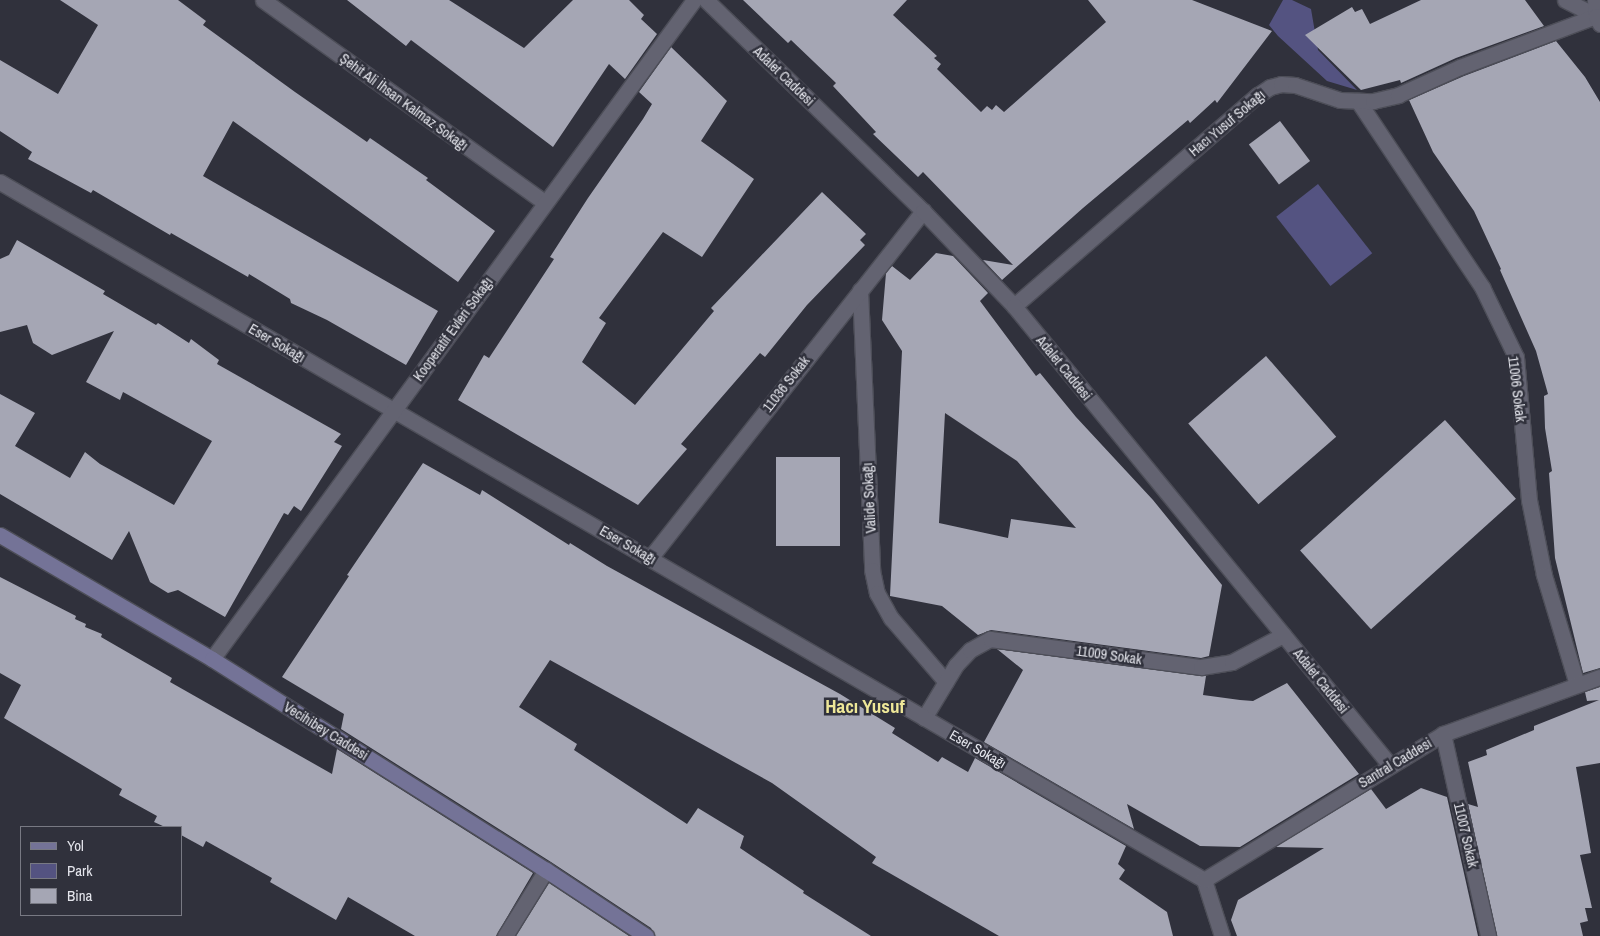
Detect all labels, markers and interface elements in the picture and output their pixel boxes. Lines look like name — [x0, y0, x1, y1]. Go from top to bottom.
street label: Adalet Caddesi — [750, 43, 818, 109]
street label: Şehit Ali İhsan Kalmaz Sokağı — [336, 50, 472, 154]
street label: Hacı Yusuf Sokağı — [1185, 86, 1269, 160]
street label: Kooperatif Evleri Sokağı — [410, 274, 496, 384]
street label: Eser Sokağı — [246, 320, 308, 366]
street label: Adalet Caddesi — [1033, 332, 1095, 404]
street label: 11036 Sokak — [759, 353, 813, 415]
street label: 11006 Sokak — [1505, 355, 1529, 423]
street label: Valide Sokağı — [859, 462, 879, 534]
street label: Eser Sokağı — [597, 522, 659, 568]
street label: 11009 Sokak — [1075, 642, 1143, 668]
street label: Adalet Caddesi — [1290, 645, 1352, 717]
district label: Hacı Yusuf — [825, 696, 905, 718]
street label: Vecihibey Caddesi — [281, 698, 371, 764]
street label: Eser Sokağı — [947, 726, 1009, 772]
street label: Santral Caddesi — [1355, 735, 1435, 791]
street label: 11007 Sokak — [1450, 801, 1482, 869]
legend — [20, 826, 182, 916]
text: Yol — [67, 835, 84, 856]
text: Park — [67, 860, 92, 881]
text: Bina — [67, 885, 92, 906]

